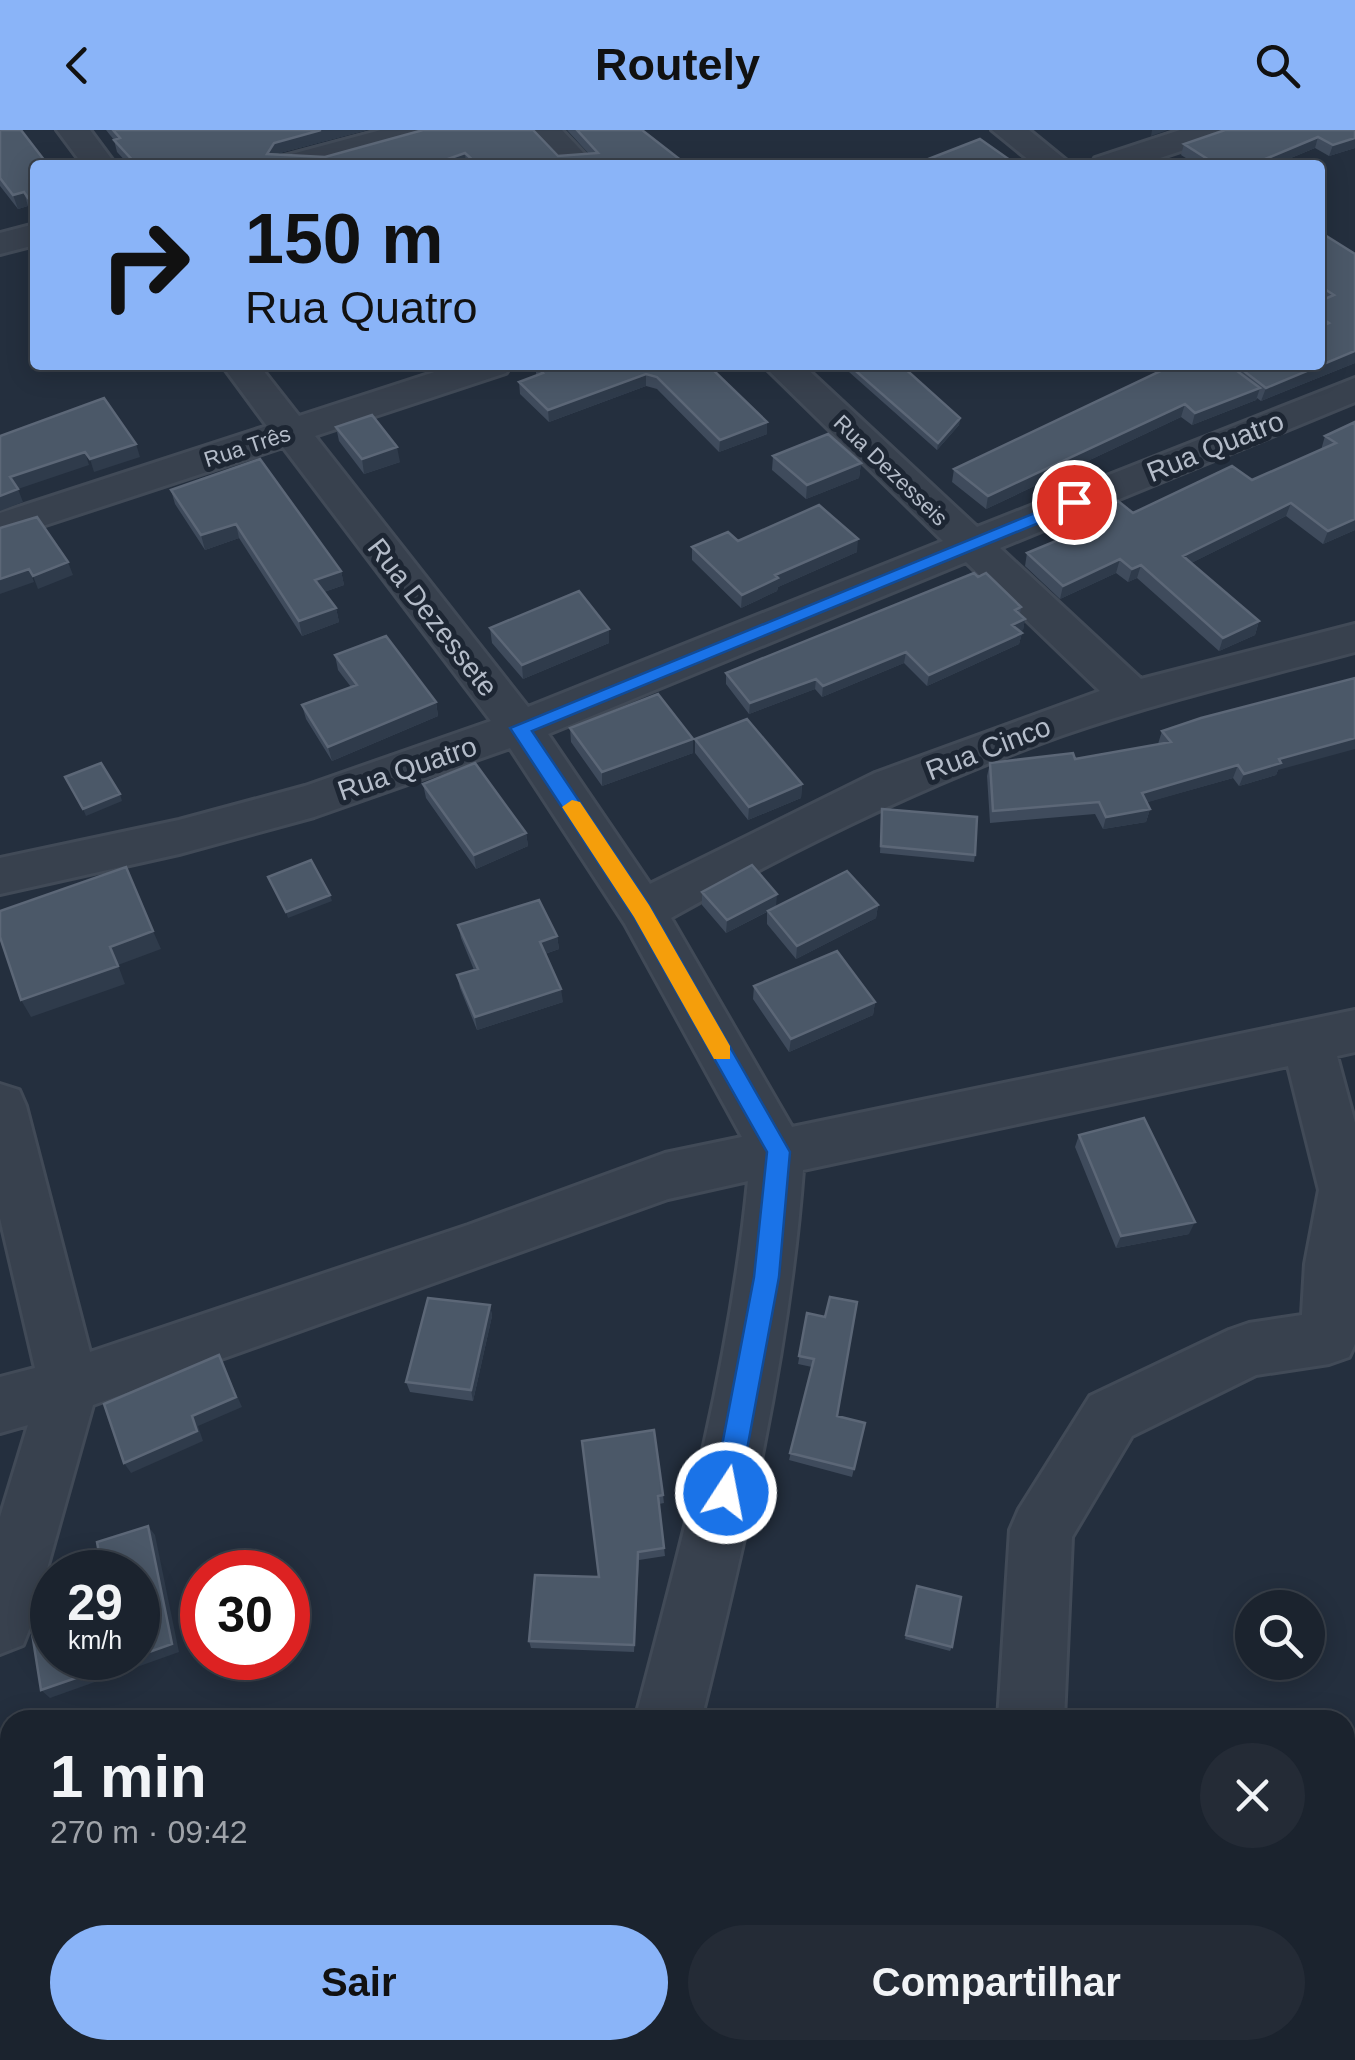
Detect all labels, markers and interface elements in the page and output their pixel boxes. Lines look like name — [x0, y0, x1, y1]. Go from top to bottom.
icon: back — [50, 38, 105, 93]
icon: search — [1250, 38, 1305, 93]
text: Routely — [595, 39, 760, 90]
icon: right — [80, 200, 210, 330]
text: 150 m — [245, 200, 443, 278]
text: Rua Quatro — [245, 282, 478, 333]
street label: Rua Quatro — [1142, 405, 1288, 488]
street label: Rua Dezesseis — [829, 410, 953, 531]
street label: Rua Três — [201, 421, 293, 472]
pin — [1032, 460, 1117, 545]
icon: arrive — [1047, 475, 1102, 530]
street label: Rua Dezessete — [361, 532, 504, 702]
street label: Rua Cinco — [922, 711, 1055, 786]
street label: Rua Quatro — [334, 730, 481, 807]
position arrow — [674, 1441, 778, 1545]
speed limit sign: 30 — [180, 1550, 310, 1680]
text: 29 — [67, 1575, 123, 1631]
map controls — [1235, 1590, 1325, 1680]
button: search — [1235, 1590, 1325, 1680]
text: km/h — [68, 1626, 122, 1654]
text: 1 min — [50, 1743, 207, 1810]
button: close — [1200, 1743, 1305, 1848]
text: 270 m · 09:42 — [50, 1814, 247, 1850]
button: Sair — [50, 1925, 668, 2040]
button: Compartilhar — [688, 1925, 1305, 2040]

